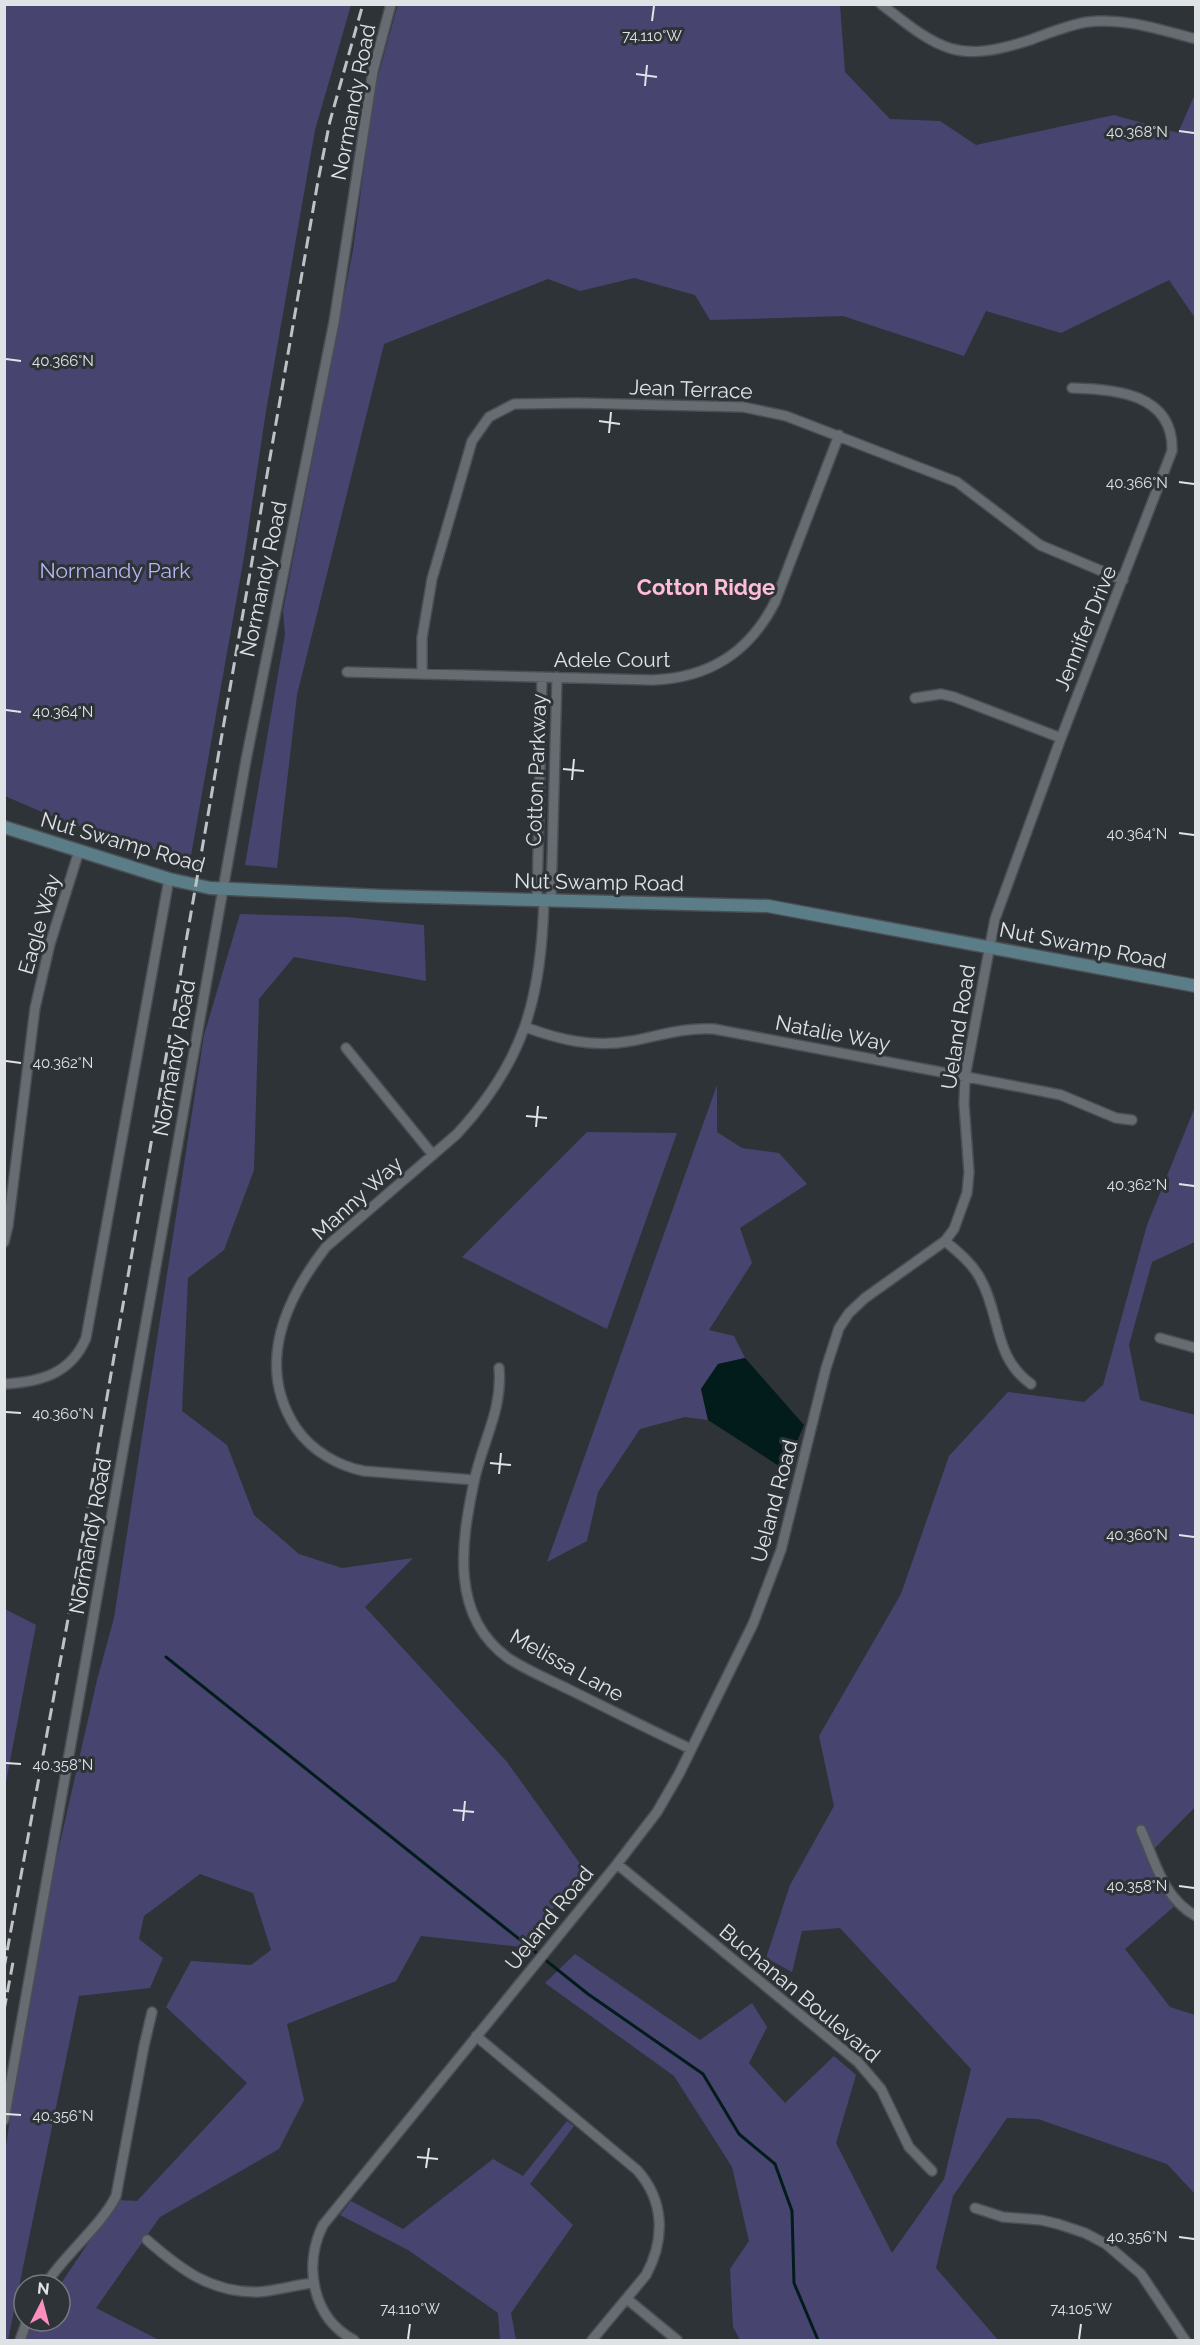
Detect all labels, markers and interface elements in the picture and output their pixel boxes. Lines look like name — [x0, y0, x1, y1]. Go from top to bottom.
street label: Normandy Road — [326, 22, 380, 182]
text: 74.110°W — [622, 27, 682, 45]
text: 40.368°N — [1106, 123, 1168, 141]
text: 40.366°N — [32, 352, 94, 370]
street label: Jean Terrace — [629, 374, 753, 404]
text: 40.366°N — [1106, 474, 1168, 492]
street label: Normandy Road — [234, 499, 292, 659]
park label: Normandy Park — [39, 558, 191, 583]
street label: Jennifer Drive — [1049, 562, 1121, 694]
district label: Cotton Ridge — [637, 574, 775, 600]
street label: Adele Court — [554, 647, 670, 672]
street label: Cotton Parkway — [521, 693, 551, 847]
text: 40.364°N — [33, 703, 93, 721]
street label: Nut Swamp Road — [38, 807, 208, 877]
text: 40.364°N — [1107, 825, 1167, 843]
street label: Nut Swamp Road — [514, 868, 684, 896]
street label: Eagle Way — [13, 871, 65, 977]
street label: Nut Swamp Road — [997, 917, 1169, 973]
street label: Ueland Road — [936, 963, 980, 1091]
street label: Normandy Road — [148, 978, 200, 1138]
street label: Natalie Way — [773, 1010, 893, 1056]
text: 40.362°N — [33, 1054, 93, 1072]
street label: Manny Way — [307, 1151, 407, 1245]
text: 40.362°N — [1107, 1176, 1167, 1194]
text: 40.360°N — [32, 1405, 94, 1423]
street label: Ueland Road — [746, 1437, 802, 1565]
street label: Normandy Road — [64, 1456, 116, 1616]
text: 40.360°N — [1106, 1526, 1168, 1544]
street label: Melissa Lane — [506, 1623, 628, 1707]
text: 40.358°N — [33, 1756, 93, 1774]
street label: Ueland Road — [500, 1861, 598, 1975]
text: 40.358°N — [1107, 1877, 1167, 1895]
street label: Buchanan Boulevard — [715, 1918, 885, 2068]
text: 40.356°N — [32, 2107, 94, 2125]
text: 40.356°N — [1106, 2228, 1168, 2246]
north arrow — [12, 2273, 72, 2333]
text: N — [36, 2278, 51, 2299]
text: 74.110°W — [380, 2300, 440, 2318]
text: 74.105°W — [1050, 2300, 1112, 2318]

